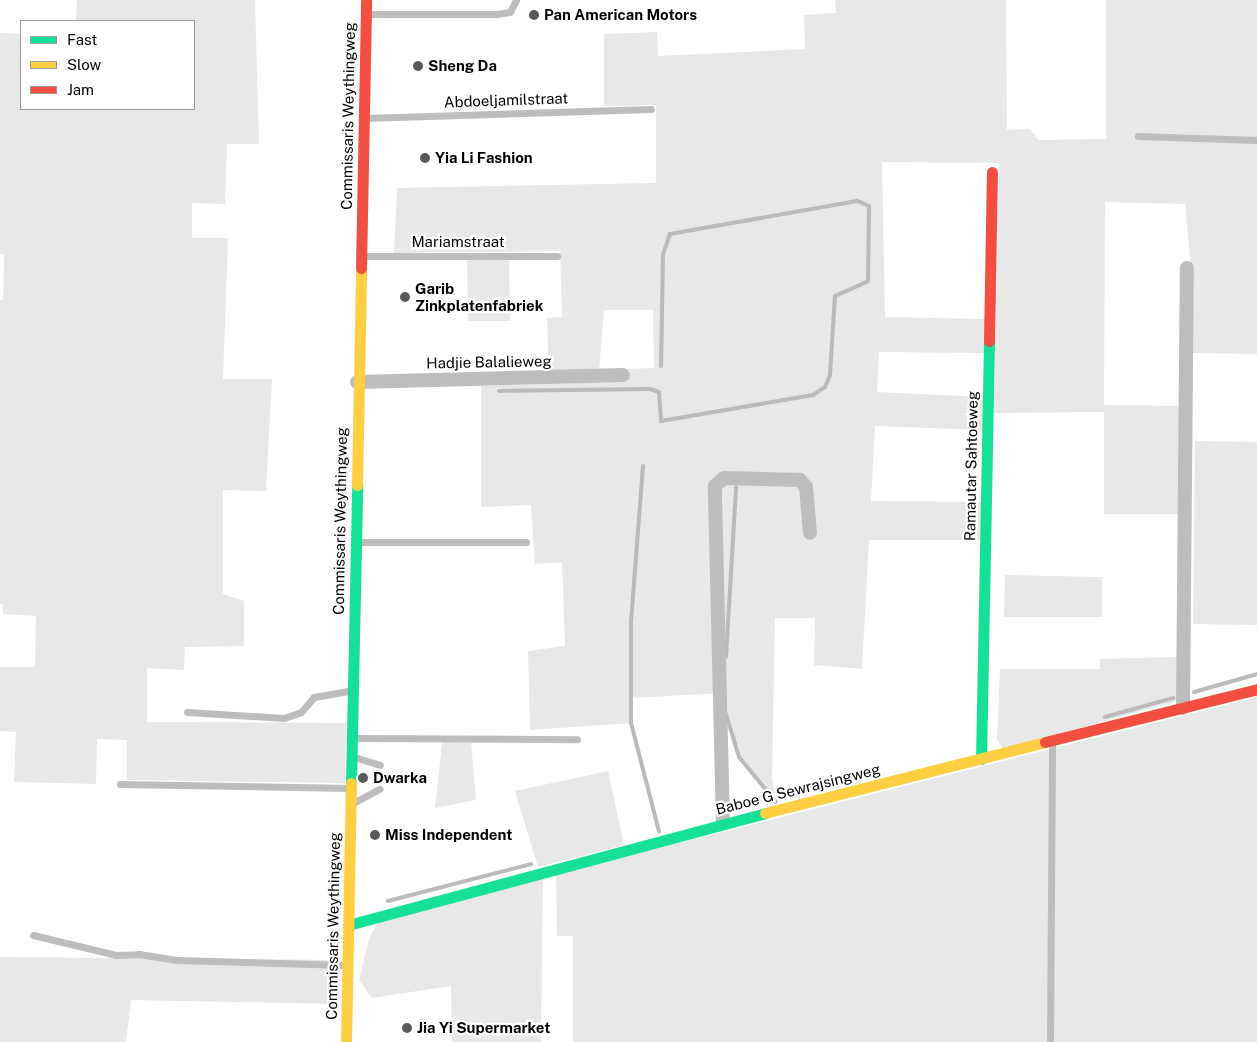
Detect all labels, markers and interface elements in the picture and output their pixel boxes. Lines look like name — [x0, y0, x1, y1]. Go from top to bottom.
place label: Pan American Motors — [544, 6, 697, 24]
marker: Pan American Motors — [528, 9, 540, 21]
legend — [20, 20, 195, 110]
street label: Commissaris Weythingweg — [337, 22, 359, 210]
text: Fast — [67, 31, 97, 48]
text: Slow — [67, 56, 101, 73]
place label: Sheng Da — [428, 57, 497, 75]
marker: Sheng Da — [412, 60, 424, 72]
text: Jam — [67, 81, 94, 98]
street label: Abdoeljamilstraat — [444, 89, 568, 111]
place label: Yia Li Fashion — [435, 149, 533, 167]
marker: Yia Li Fashion — [419, 152, 431, 164]
street label: Mariamstraat — [411, 233, 505, 251]
place label: Garib Zinkplatenfabriek — [415, 279, 543, 314]
marker: Garib Zinkplatenfabriek — [399, 291, 411, 303]
street label: Hadjie Balalieweg — [426, 352, 552, 372]
street label: Ramautar Sahtoeweg — [961, 391, 981, 541]
street label: Commissaris Weythingweg — [329, 427, 351, 615]
street label: Baboe G Sewrajsingweg — [714, 760, 882, 818]
place label: Dwarka — [373, 769, 427, 787]
marker: Dwarka — [357, 772, 369, 784]
place label: Miss Independent — [385, 826, 512, 844]
marker: Miss Independent — [369, 829, 381, 841]
street label: Commissaris Weythingweg — [322, 832, 344, 1020]
place label: Jia Yi Supermarket — [417, 1019, 551, 1037]
marker: Jia Yi Supermarket — [401, 1022, 413, 1034]

